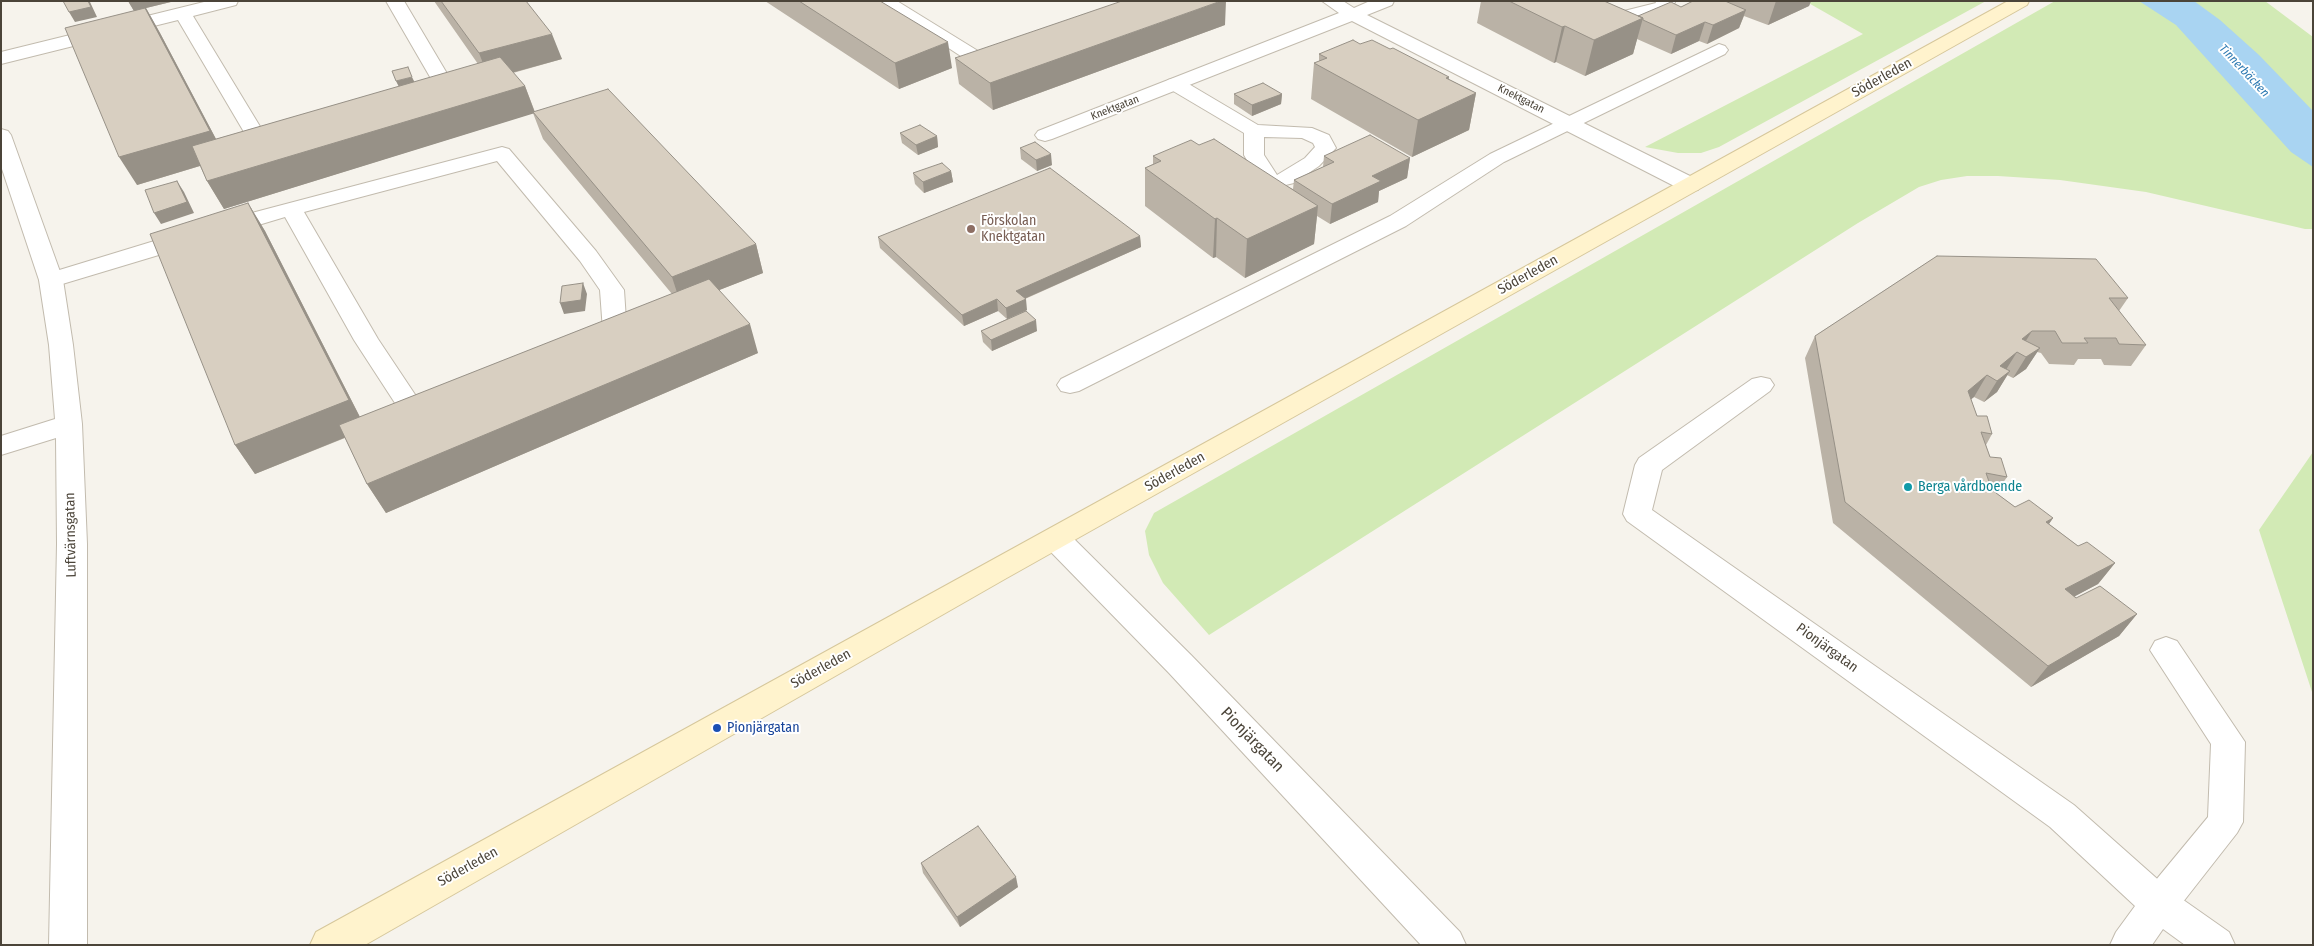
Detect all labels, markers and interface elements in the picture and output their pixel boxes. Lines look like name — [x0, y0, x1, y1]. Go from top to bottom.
water label: Tinnerbäcken — [2216, 42, 2272, 100]
street label: Söderleden — [1849, 55, 1915, 101]
street label: Knektgatan — [1495, 82, 1547, 116]
street label: Knektgatan — [1089, 93, 1141, 123]
place label: Förskolan Knektgatan — [981, 213, 1045, 246]
marker: Förskolan Knektgatan — [965, 223, 977, 235]
street label: Söderleden — [1495, 252, 1561, 298]
street label: Söderleden — [1142, 449, 1208, 495]
place label: Berga vårdboende — [1918, 479, 2022, 495]
marker: Berga vårdboende — [1902, 481, 1914, 493]
street label: Luftvärnsgatan — [62, 492, 80, 578]
street label: Pionjärgatan — [1793, 620, 1861, 676]
street label: Söderleden — [788, 646, 854, 692]
street label: Pionjärgatan — [1216, 704, 1288, 776]
place label: Pionjärgatan — [727, 720, 800, 736]
marker: Pionjärgatan — [711, 722, 723, 734]
street label: Söderleden — [435, 844, 501, 890]

